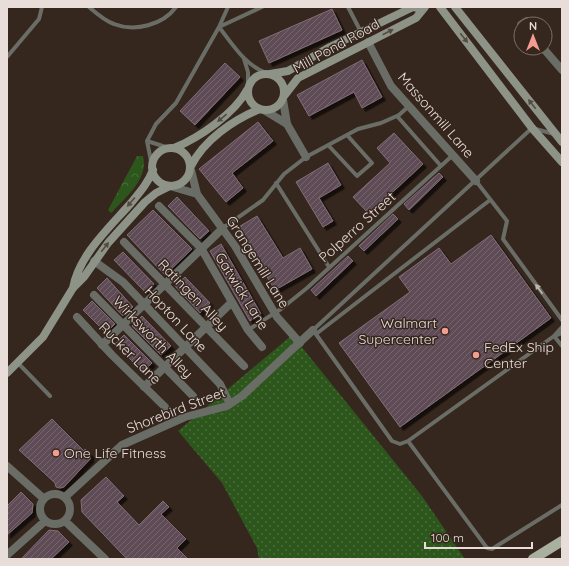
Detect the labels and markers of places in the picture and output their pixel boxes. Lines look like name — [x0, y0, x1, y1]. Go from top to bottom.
place label: Walmart Supercenter — [358, 314, 438, 348]
marker: Walmart Supercenter — [440, 326, 450, 336]
place label: FedEx Ship Center — [484, 338, 554, 372]
marker: FedEx Ship Center — [471, 350, 481, 360]
place label: One Life Fitness — [64, 444, 166, 462]
marker: One Life Fitness — [51, 448, 61, 458]

